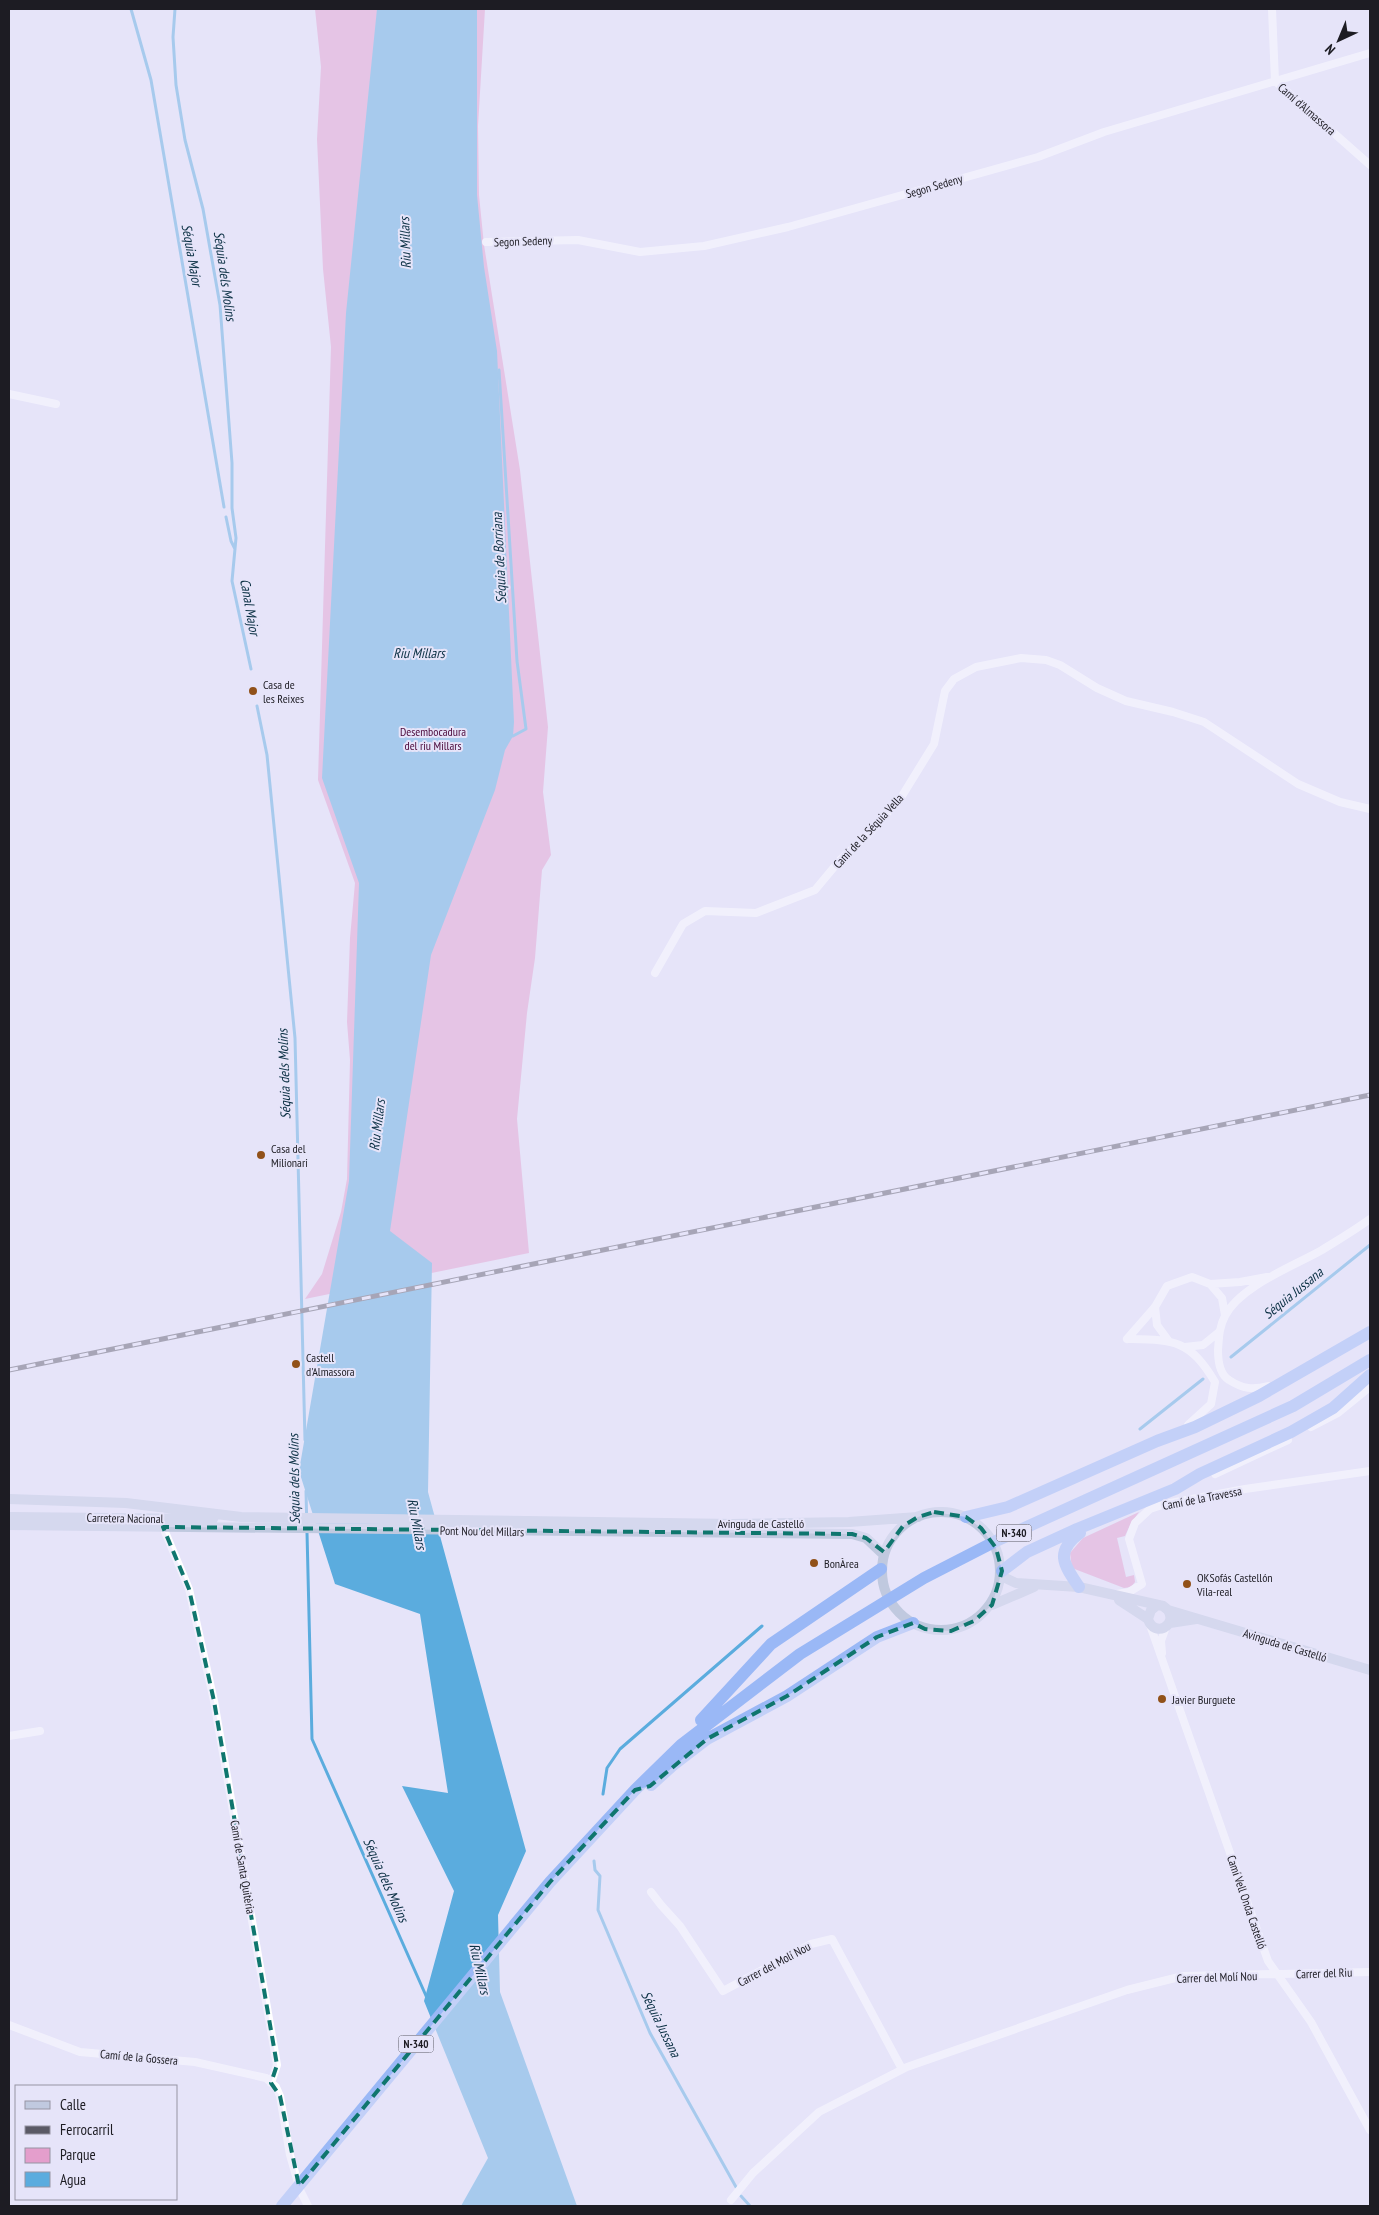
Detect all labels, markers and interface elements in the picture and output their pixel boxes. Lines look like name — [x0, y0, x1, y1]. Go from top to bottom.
north arrow — [1314, 15, 1364, 65]
text: N — [1321, 40, 1339, 58]
street label: Camí d'Almassora — [1275, 80, 1339, 138]
street label: Segon Sedeny — [904, 171, 965, 201]
water label: Riu Millars — [395, 216, 415, 269]
water label: Séquia Major — [178, 223, 207, 290]
water label: Séquia dels Molins — [210, 230, 240, 323]
street label: Segon Sedeny — [494, 232, 553, 250]
water label: Séquia de Borriana — [488, 511, 510, 604]
water label: Canal Major — [236, 577, 264, 639]
water label: Riu Millars — [393, 644, 446, 662]
place label: Casa de les Reixes — [263, 677, 304, 706]
marker: Casa de les Reixes — [247, 685, 259, 697]
park label: Desembocadura del riu Millars — [400, 724, 466, 753]
street label: Camí de la Séquia Vella — [830, 791, 906, 871]
water label: Séquia dels Molins — [273, 1027, 295, 1119]
water label: Riu Millars — [365, 1097, 389, 1152]
place label: Casa del Milionari — [271, 1141, 308, 1170]
marker: Casa del Milionari — [255, 1149, 267, 1161]
water label: Séquia Jussana — [1259, 1263, 1328, 1323]
place label: Castell d'Almassora — [306, 1350, 355, 1379]
marker: Castell d'Almassora — [290, 1358, 302, 1370]
water label: Séquia dels Molins — [284, 1432, 304, 1524]
street label: Camí de la Travessa — [1161, 1483, 1243, 1513]
water label: Riu Millars — [403, 1497, 431, 1552]
street label: Carretera Nacional — [87, 1510, 164, 1526]
street label: Avinguda de Castelló — [718, 1516, 804, 1531]
street label: Pont Nou del Millars — [440, 1523, 524, 1539]
road number: N-340 — [996, 1525, 1032, 1542]
place label: BonÀrea — [824, 1556, 859, 1571]
marker: BonÀrea — [808, 1557, 820, 1569]
place label: OKSofás Castellón Vila-real — [1196, 1570, 1273, 1599]
marker: OKSofás Castellón Vila-real — [1181, 1578, 1193, 1590]
street label: Avinguda de Castelló — [1241, 1625, 1329, 1665]
place label: Javier Burguete — [1171, 1692, 1235, 1707]
marker: Javier Burguete — [1156, 1693, 1168, 1705]
street label: Camí de Santa Quitèria — [227, 1819, 259, 1915]
water label: Séquia dels Molins — [359, 1835, 413, 1926]
street label: Camí Vell Onda Castelló — [1224, 1853, 1270, 1951]
street label: Carrer del Molí Nou — [735, 1938, 813, 1990]
water label: Riu Millars — [465, 1942, 495, 1997]
street label: Carrer del Riu — [1295, 1965, 1353, 1981]
street label: Carrer del Molí Nou — [1176, 1968, 1258, 1986]
water label: Séquia Jussana — [637, 1988, 685, 2061]
road number: N-340 — [398, 2036, 434, 2052]
street label: Camí de la Gossera — [99, 2046, 179, 2068]
legend — [15, 2085, 178, 2200]
text: Calle — [60, 2095, 86, 2114]
text: Ferrocarril — [60, 2120, 114, 2139]
text: Parque — [60, 2145, 96, 2164]
text: Agua — [60, 2170, 86, 2189]

